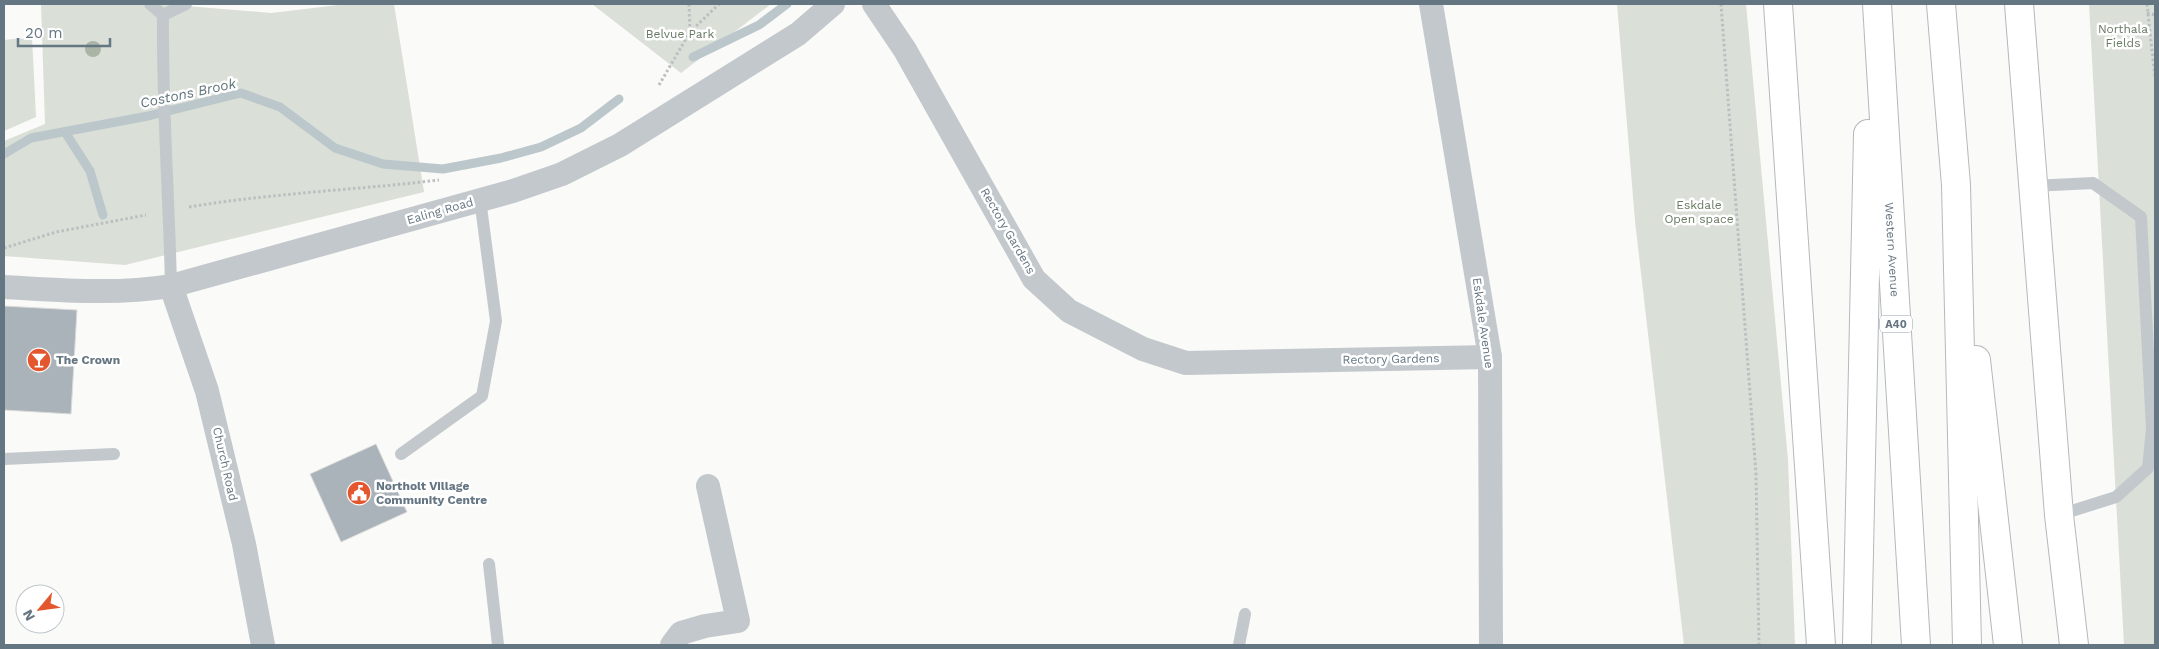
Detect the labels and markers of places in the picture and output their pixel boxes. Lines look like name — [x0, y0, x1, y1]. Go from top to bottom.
bar icon: The Crown — [26, 347, 52, 373]
place label: The Crown — [56, 353, 120, 367]
place label: Northolt Village Community Centre — [376, 479, 487, 507]
public building icon: Northolt Village Community Centre — [346, 480, 372, 506]

